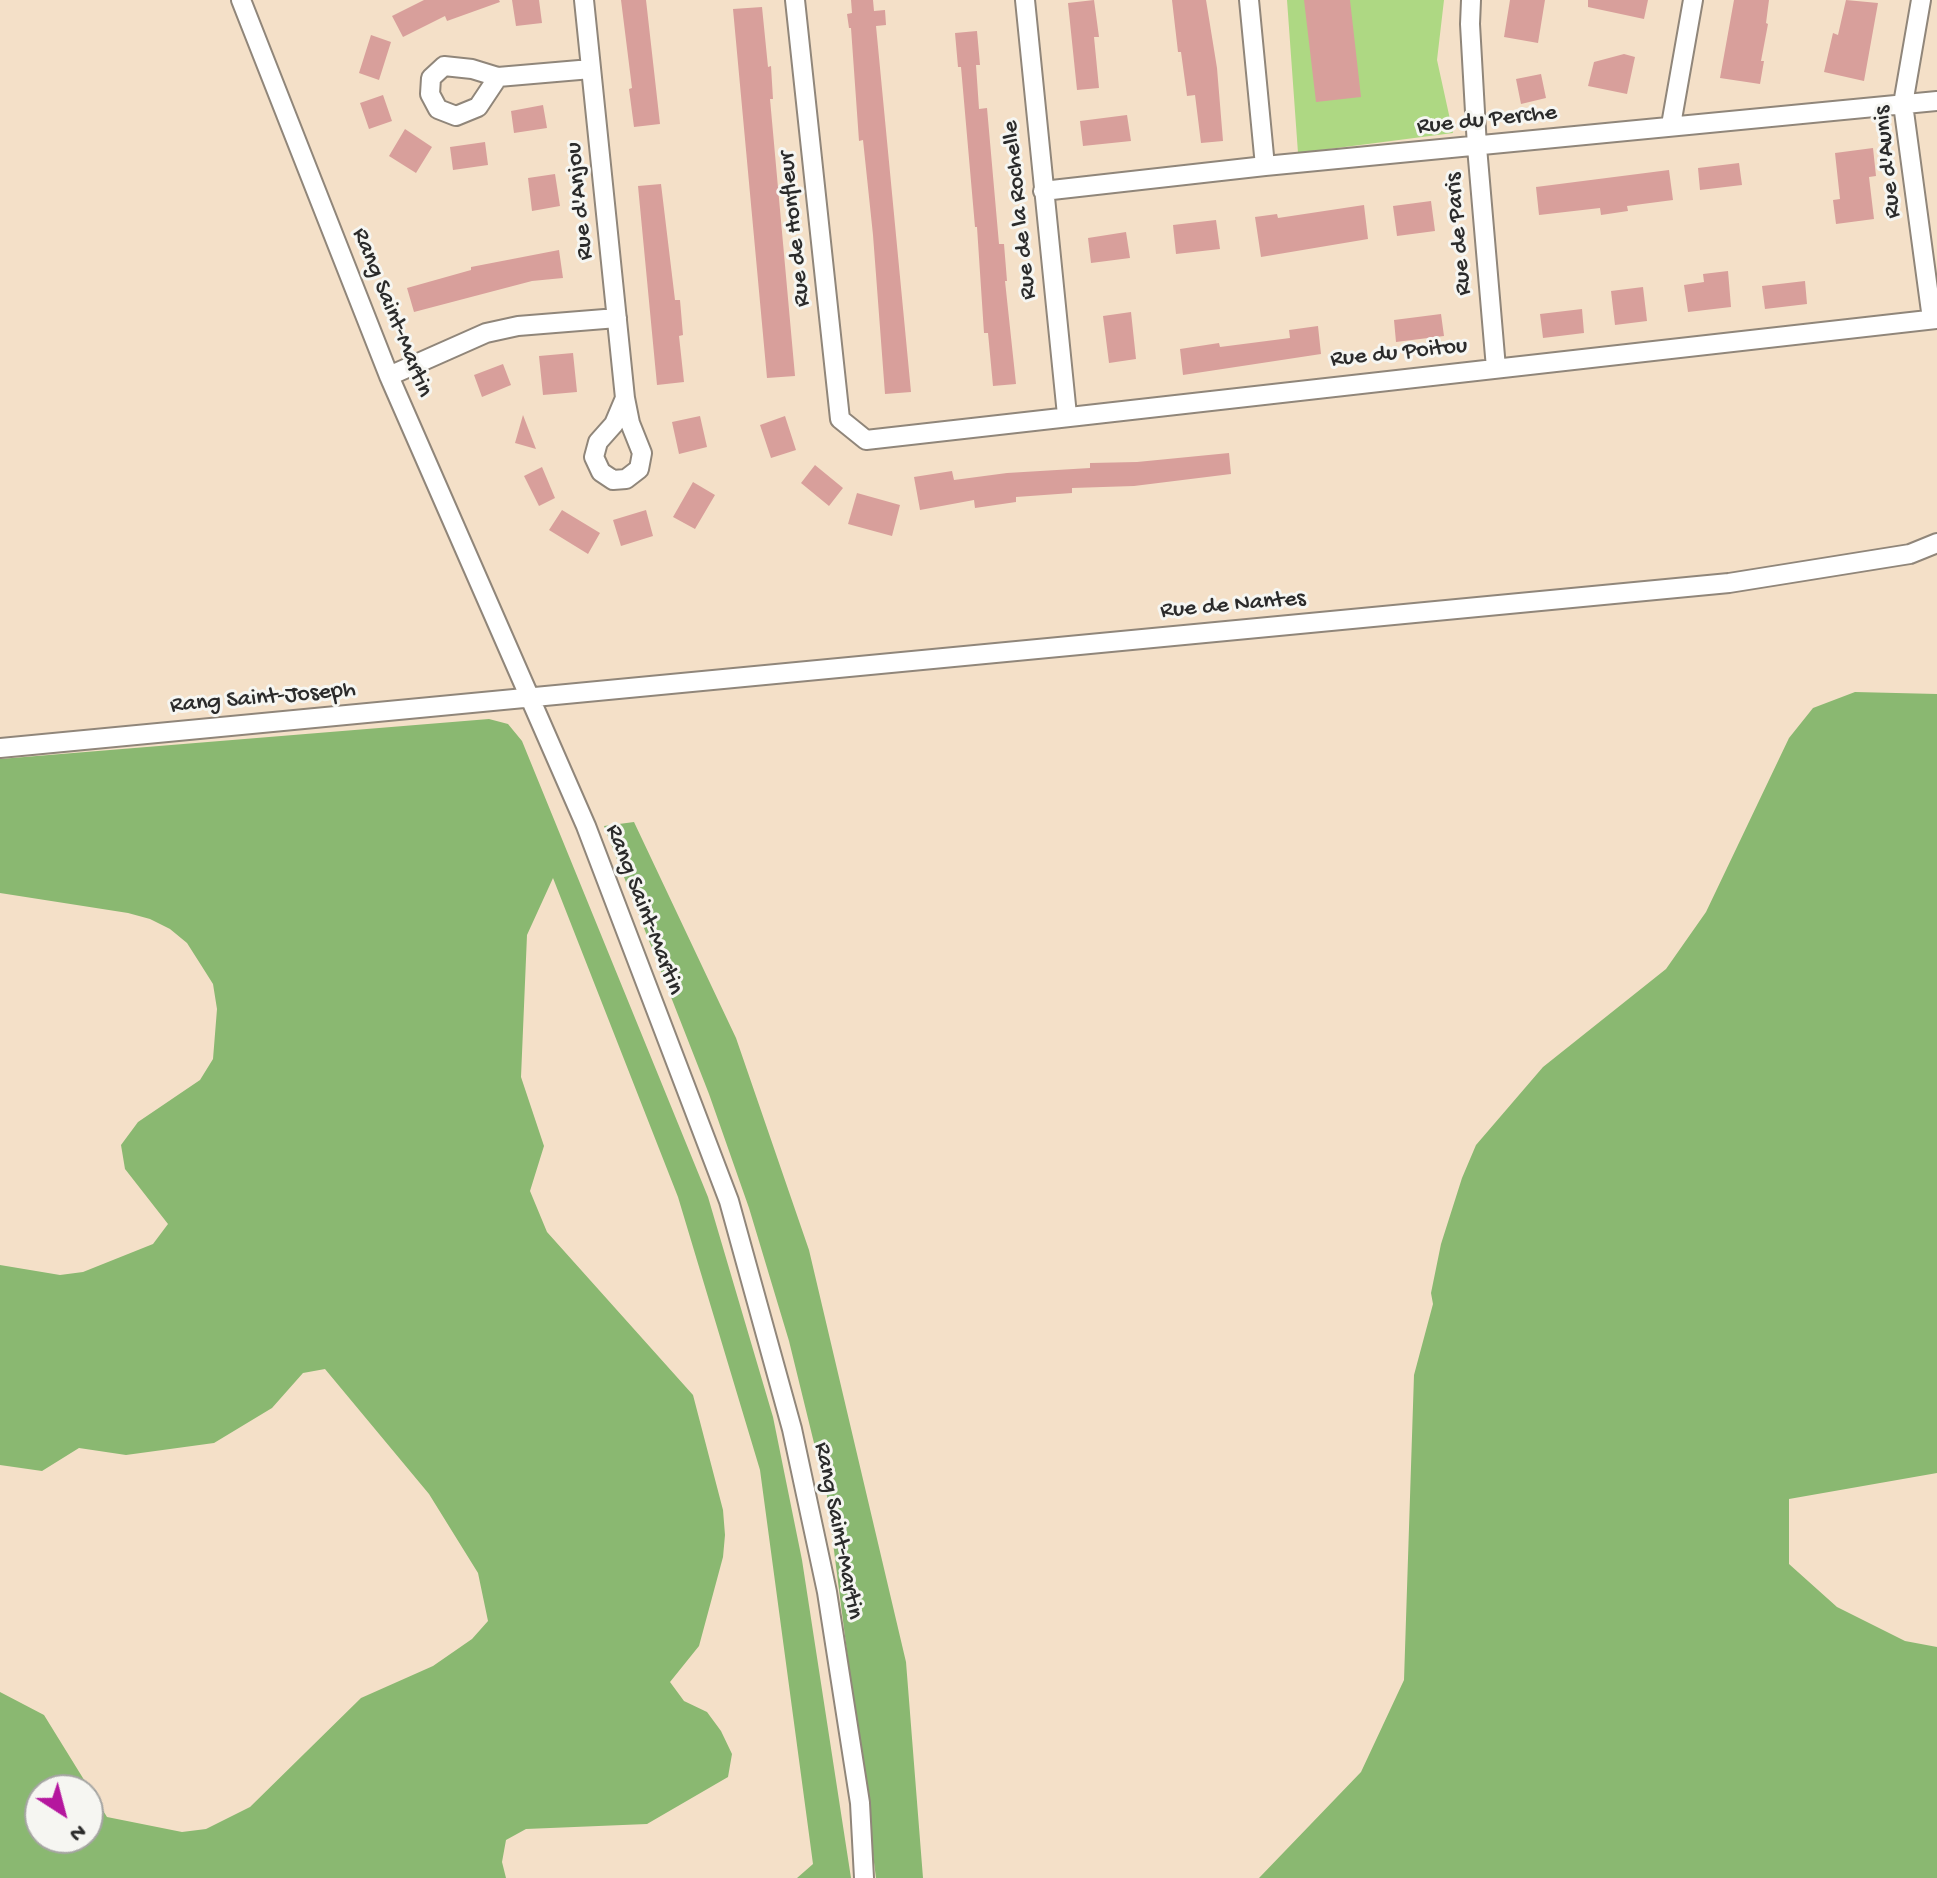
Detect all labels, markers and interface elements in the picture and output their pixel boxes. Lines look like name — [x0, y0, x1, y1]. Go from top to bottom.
street label: Rue du Perche — [1416, 99, 1558, 143]
street label: Rue d'Aunis — [1869, 104, 1909, 220]
street label: Rue de la Rochelle — [997, 119, 1045, 301]
street label: Rue d'Anjou — [560, 141, 602, 261]
street label: Rue de Honfleur — [774, 150, 818, 308]
street label: Rue de Paris — [1440, 171, 1480, 297]
street label: Rang Saint-Martin — [344, 224, 438, 402]
street label: Rue du Poitou — [1329, 333, 1469, 375]
street label: Rue de Nantes — [1159, 585, 1307, 627]
street label: Rang Saint-Joseph — [169, 677, 357, 721]
street label: Rang Saint-Martin — [597, 821, 689, 999]
street label: Rang Saint-Martin — [806, 1440, 868, 1622]
north arrow — [24, 1774, 104, 1854]
text: N — [63, 1817, 90, 1847]

